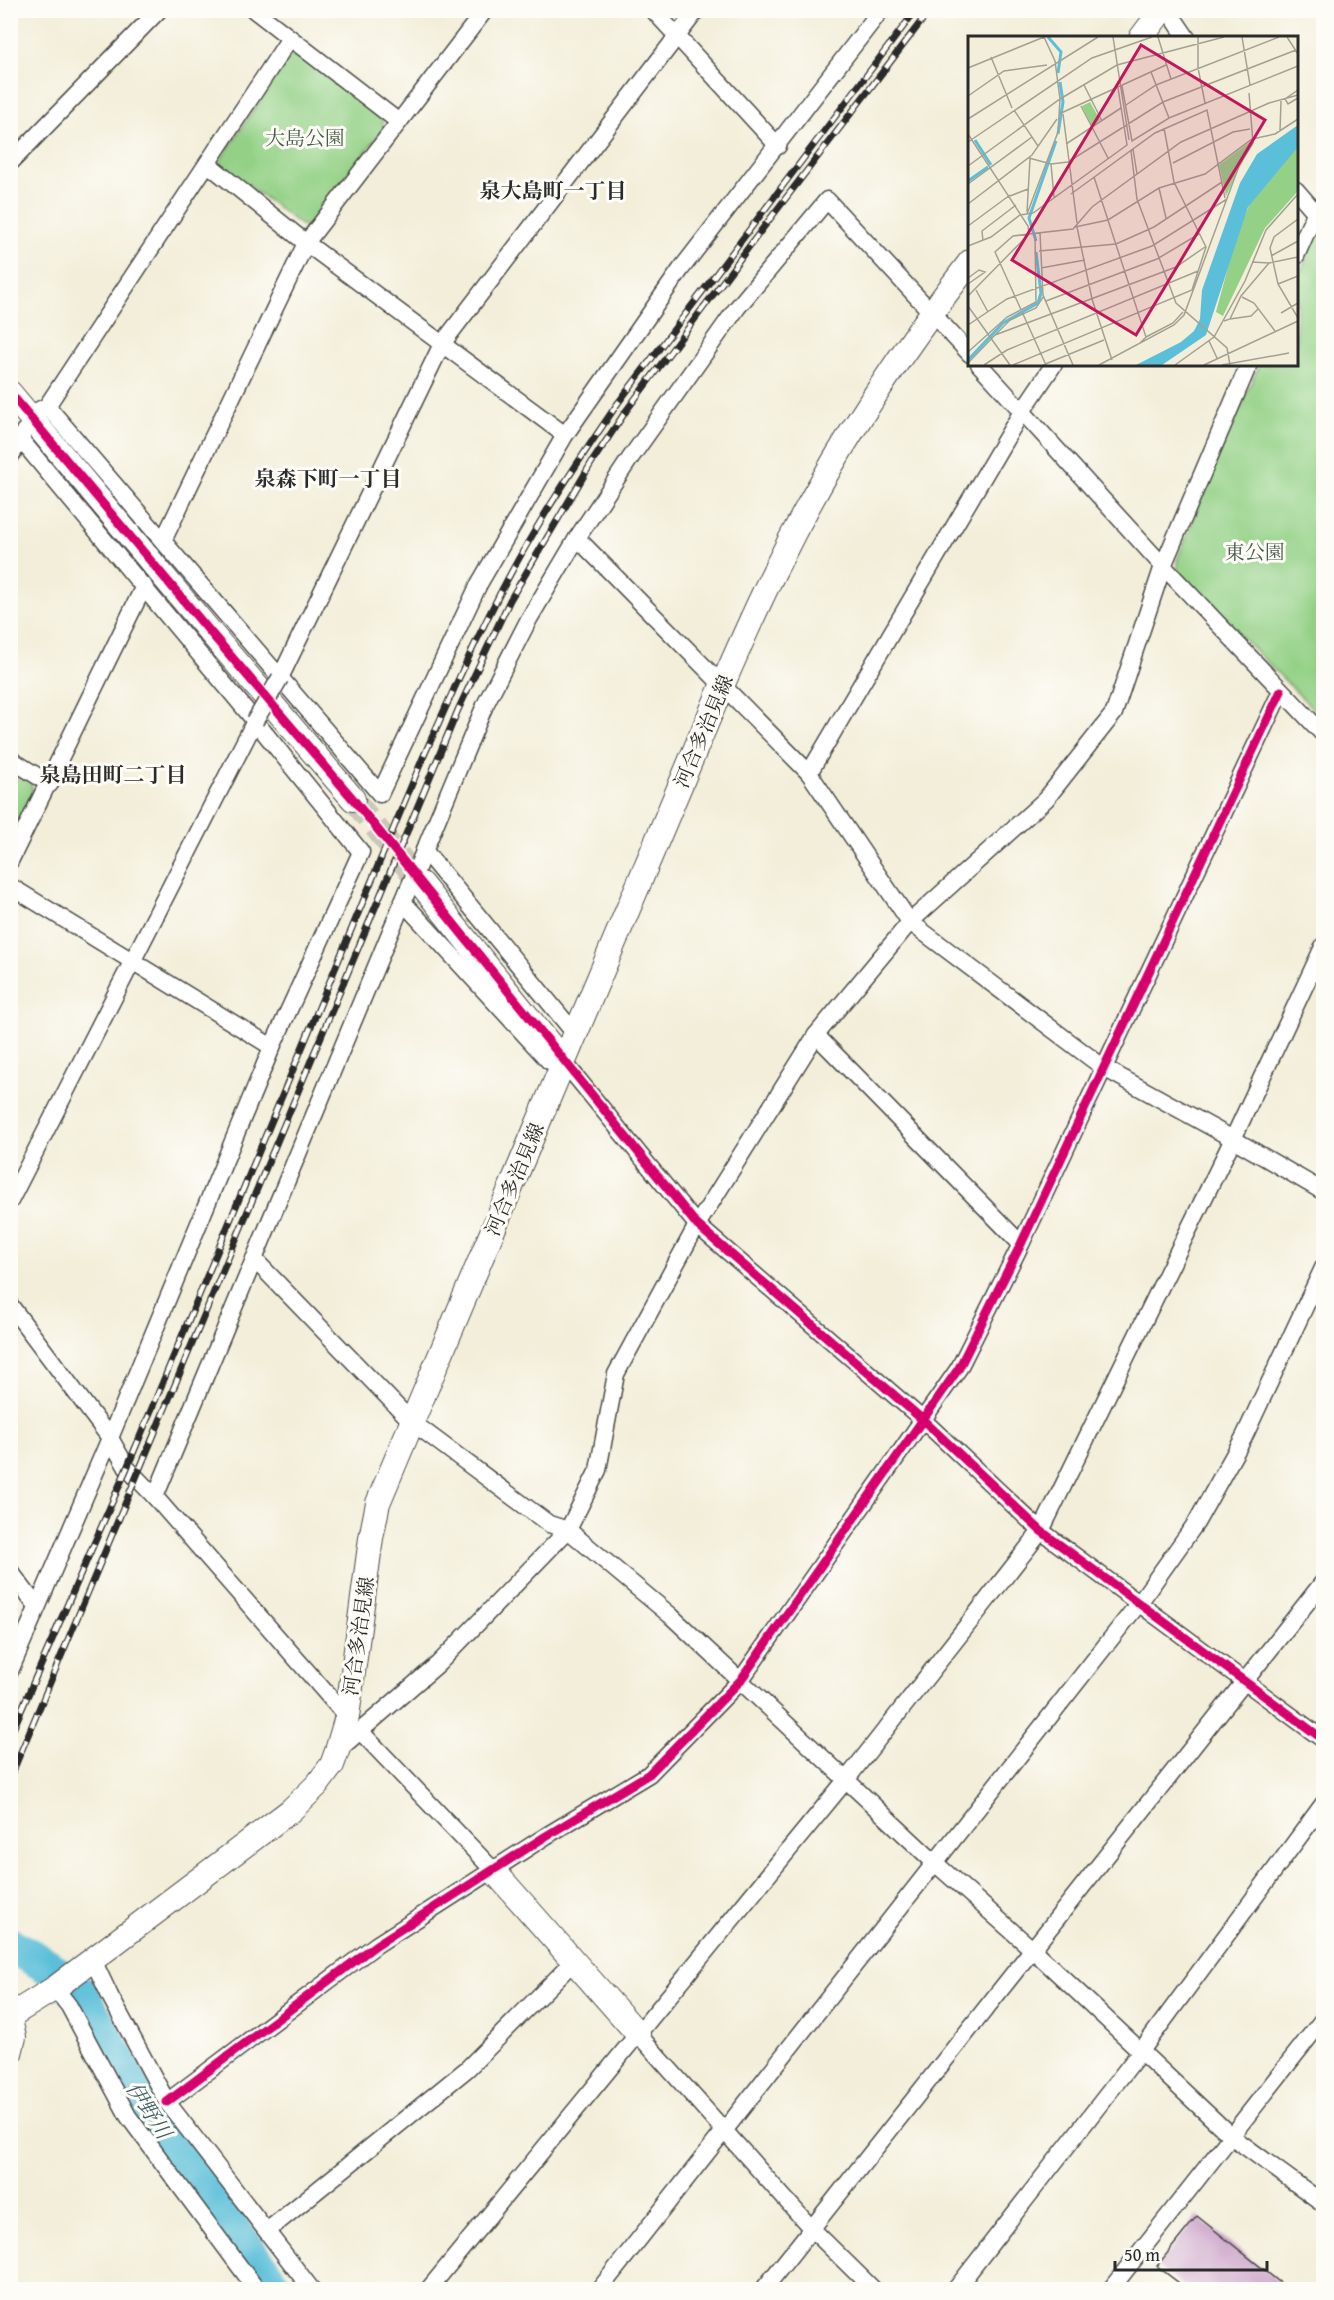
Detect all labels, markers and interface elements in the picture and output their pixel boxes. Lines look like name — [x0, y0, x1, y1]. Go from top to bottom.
inset map — [968, 36, 1298, 366]
park label: 大島公園 — [265, 123, 345, 152]
district label: 泉大島町一丁目 — [480, 175, 627, 206]
district label: 泉森下町一丁目 — [255, 463, 402, 494]
park label: 東公園 — [1225, 537, 1285, 566]
street label: 河合多治見線 — [666, 670, 740, 792]
district label: 泉島田町二丁目 — [40, 759, 187, 790]
street label: 河合多治見線 — [477, 1118, 551, 1240]
street label: 河合多治見線 — [335, 1575, 381, 1697]
water label: 伊野川 — [119, 2075, 180, 2147]
scale bar — [1115, 2234, 1266, 2272]
text: 50 m — [1124, 2241, 1160, 2268]

